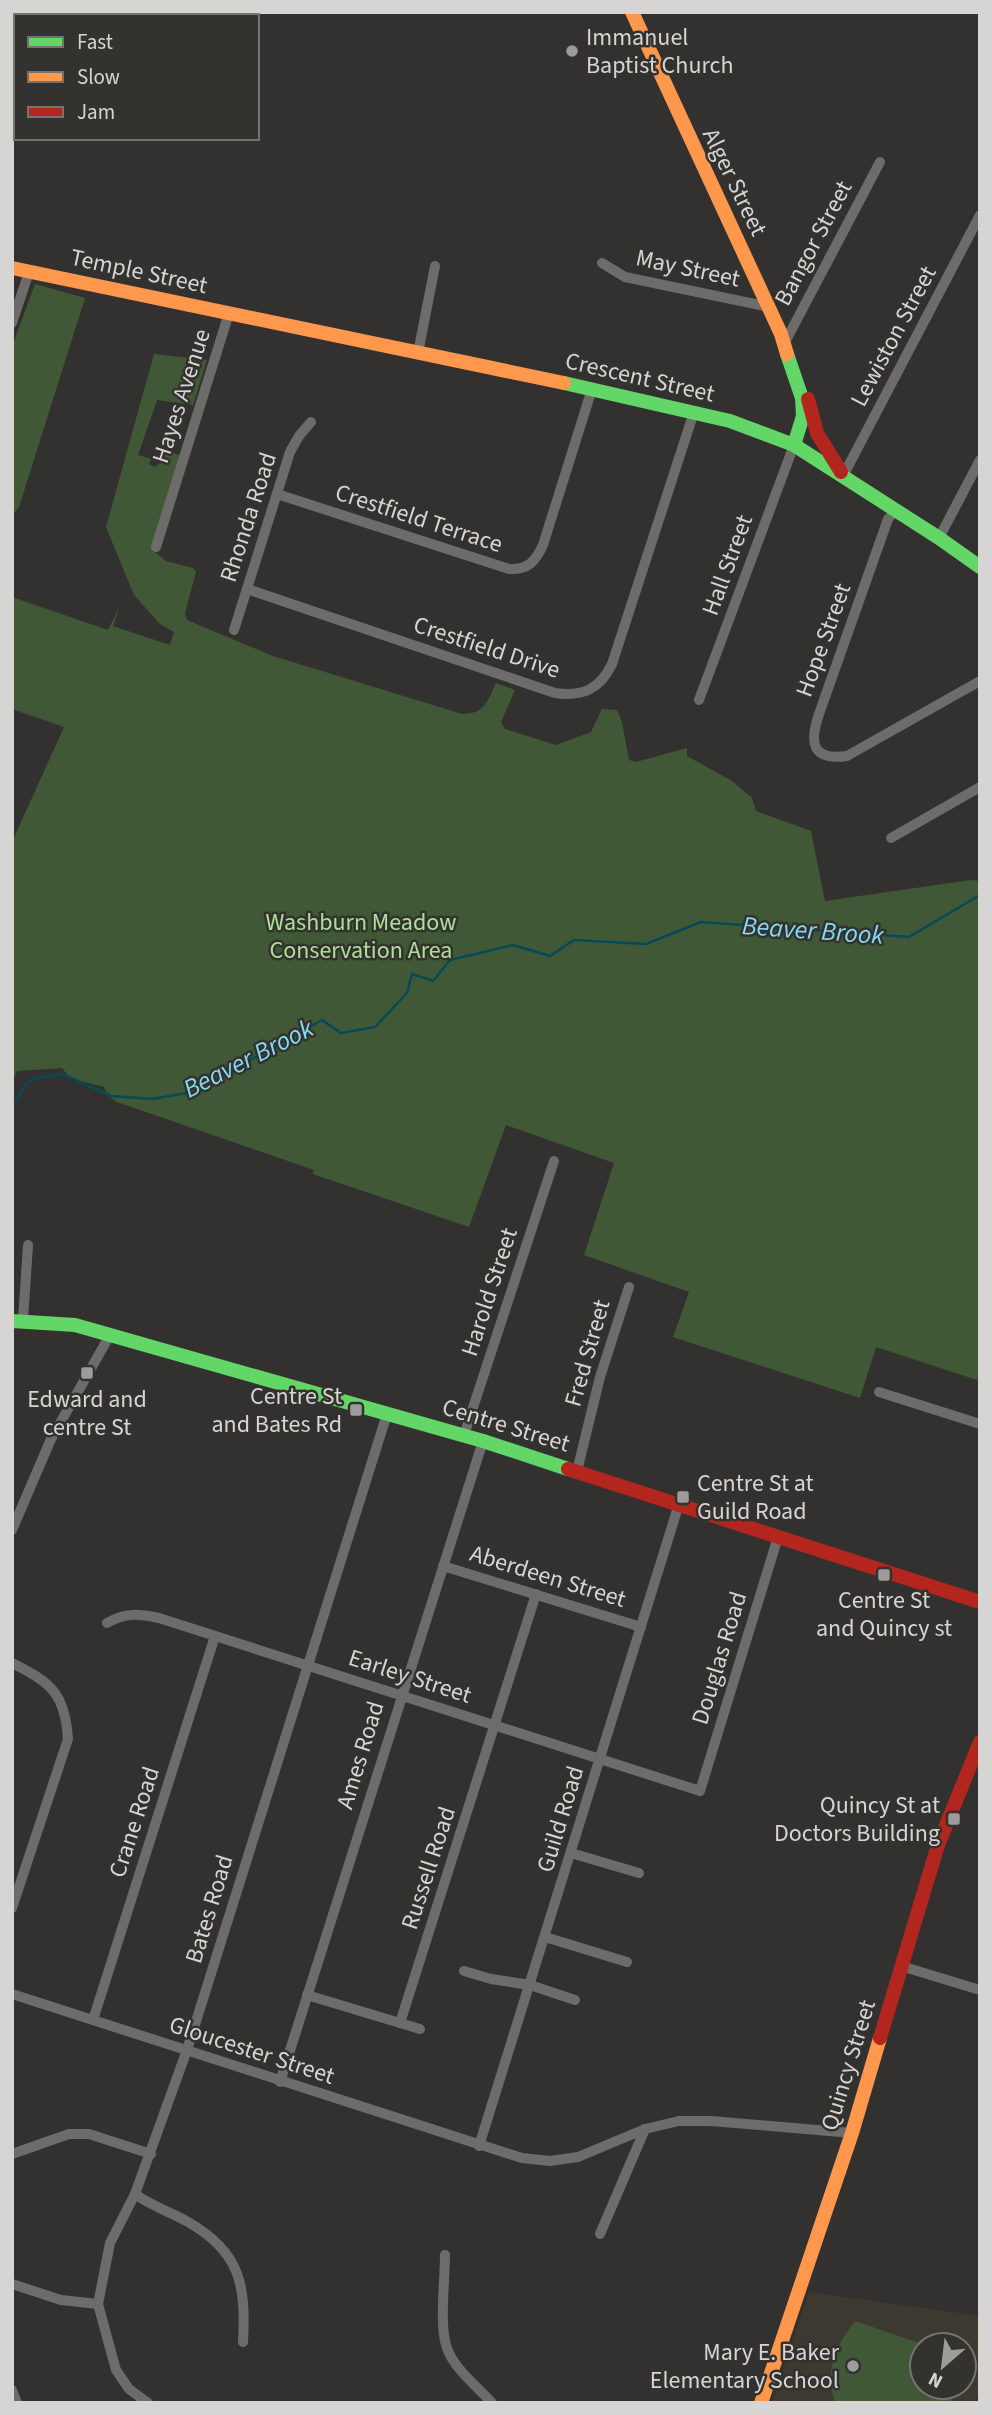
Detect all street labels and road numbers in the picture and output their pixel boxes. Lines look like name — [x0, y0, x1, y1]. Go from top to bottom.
street label: Alger Street — [693, 122, 776, 242]
street label: Bangor Street — [766, 174, 861, 312]
street label: Temple Street — [67, 240, 211, 303]
street label: May Street — [633, 240, 743, 297]
street label: Lewiston Street — [842, 260, 945, 413]
street label: Hayes Avenue — [143, 324, 220, 468]
street label: Crescent Street — [562, 343, 718, 412]
street label: Rhonda Road — [211, 448, 286, 587]
street label: Crestfield Terrace — [331, 475, 507, 562]
street label: Hall Street — [693, 510, 762, 620]
street label: Hope Street — [787, 578, 860, 702]
street label: Crestfield Drive — [409, 607, 565, 688]
street label: Harold Street — [452, 1223, 527, 1361]
street label: Fred Street — [556, 1296, 619, 1411]
street label: Centre Street — [438, 1389, 574, 1461]
street label: Aberdeen Street — [466, 1536, 630, 1617]
street label: Douglas Road — [683, 1587, 756, 1729]
street label: Earley Street — [344, 1640, 476, 1713]
street label: Ames Road — [327, 1697, 393, 1813]
street label: Crane Road — [100, 1762, 169, 1882]
street label: Guild Road — [528, 1762, 593, 1877]
street label: Russell Road — [392, 1802, 465, 1934]
street label: Bates Road — [176, 1851, 243, 1968]
street label: Quincy Street — [812, 1995, 885, 2135]
street label: Gloucester Street — [165, 2007, 339, 2094]

